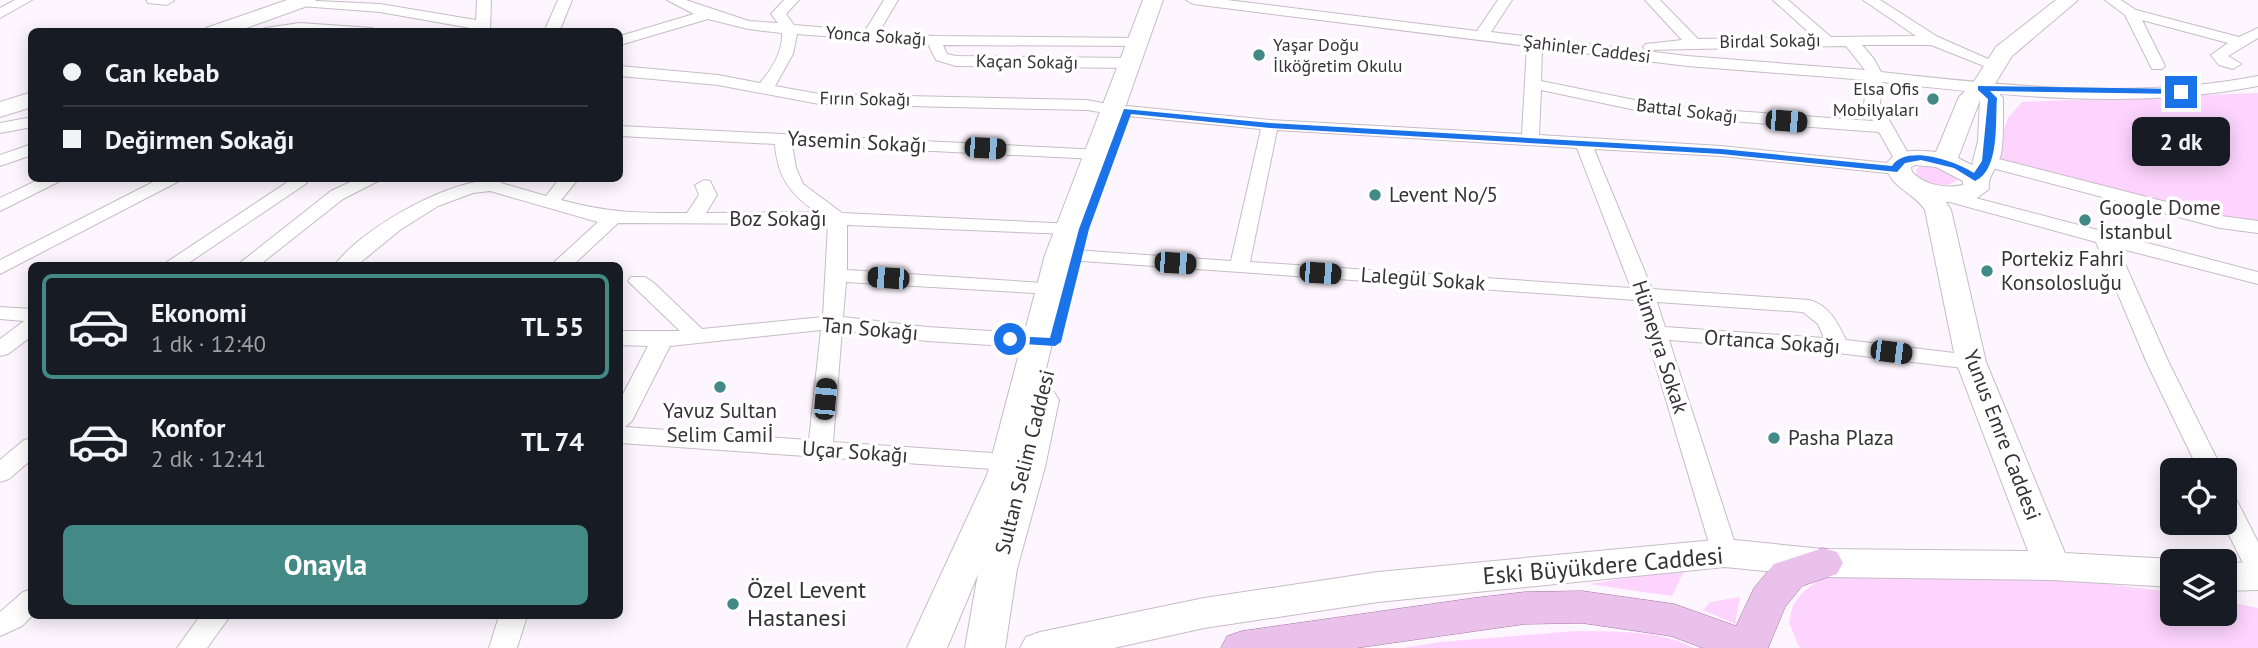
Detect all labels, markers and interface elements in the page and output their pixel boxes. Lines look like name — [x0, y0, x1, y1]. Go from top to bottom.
street label: Yonca Sokağı — [825, 21, 927, 50]
street label: Birdal Sokağı — [1719, 28, 1821, 53]
street label: Şahinler Caddesi — [1522, 29, 1652, 68]
place label: Yaşar Doğu İlköğretim Okulu — [1273, 33, 1402, 77]
marker: Yaşar Doğu İlköğretim Okulu — [1251, 47, 1267, 63]
street label: Kaçan Sokağı — [976, 49, 1078, 74]
text: Can kebab — [105, 56, 219, 89]
route end — [2165, 76, 2197, 108]
place label: Elsa Ofis Mobilyaları — [1833, 77, 1919, 121]
street label: Fırın Sokağı — [819, 86, 911, 111]
marker: Elsa Ofis Mobilyaları — [1925, 91, 1941, 107]
street label: Battal Sokağı — [1635, 93, 1739, 128]
car — [1765, 109, 1808, 133]
callout: 2 dk — [2132, 116, 2230, 166]
text: Değirmen Sokağı — [105, 123, 294, 156]
street label: Yasemin Sokağı — [787, 124, 927, 159]
text: 2 dk — [2160, 127, 2202, 156]
car — [964, 136, 1007, 160]
place label: Levent No/5 — [1389, 181, 1498, 208]
marker: Levent No/5 — [1367, 187, 1383, 203]
place label: Google Dome İstanbul — [2099, 194, 2221, 245]
street label: Boz Sokağı — [729, 205, 827, 232]
marker: Google Dome İstanbul — [2077, 212, 2093, 228]
place label: Portekiz Fahri Konsolosluğu — [2001, 245, 2124, 296]
car — [1154, 251, 1197, 275]
car — [1299, 261, 1342, 285]
street label: Lalegül Sokak — [1360, 261, 1486, 296]
marker: Portekiz Fahri Konsolosluğu — [1979, 263, 1995, 279]
car — [867, 266, 910, 290]
street label: Hümeyra Sokak — [1626, 277, 1695, 417]
icon: car — [67, 295, 130, 358]
text: Ekonomi — [151, 296, 247, 329]
text: TL 55 — [521, 310, 584, 343]
street label: Tan Sokağı — [821, 311, 919, 346]
route start — [994, 323, 1026, 355]
street label: Ortanca Sokağı — [1703, 323, 1841, 360]
text: 1 dk · 12:40 — [151, 329, 266, 358]
car — [1869, 339, 1914, 365]
street label: Yunus Emre Caddesi — [1958, 346, 2047, 524]
street label: Sultan Selim Caddesi — [989, 367, 1061, 557]
car — [813, 377, 838, 421]
marker: Yavuz Sultan Selim Camiİ — [712, 379, 728, 395]
place label: Yavuz Sultan Selim Camiİ — [663, 397, 777, 448]
icon: car — [67, 410, 130, 473]
text: Konfor — [151, 411, 225, 444]
place label: Pasha Plaza — [1788, 424, 1894, 451]
text: TL 74 — [521, 425, 584, 458]
marker: Pasha Plaza — [1766, 430, 1782, 446]
street label: Uçar Sokağı — [801, 434, 909, 469]
text: 2 dk · 12:41 — [151, 444, 266, 473]
map controls — [2160, 458, 2237, 626]
button: locate — [2160, 458, 2237, 535]
button: Onayla — [63, 525, 588, 605]
street label: Eski Büyükdere Caddesi — [1481, 540, 1725, 591]
button: layers — [2160, 549, 2237, 626]
place label: Özel Levent Hastanesi — [747, 574, 866, 633]
marker: Özel Levent Hastanesi — [725, 596, 741, 612]

